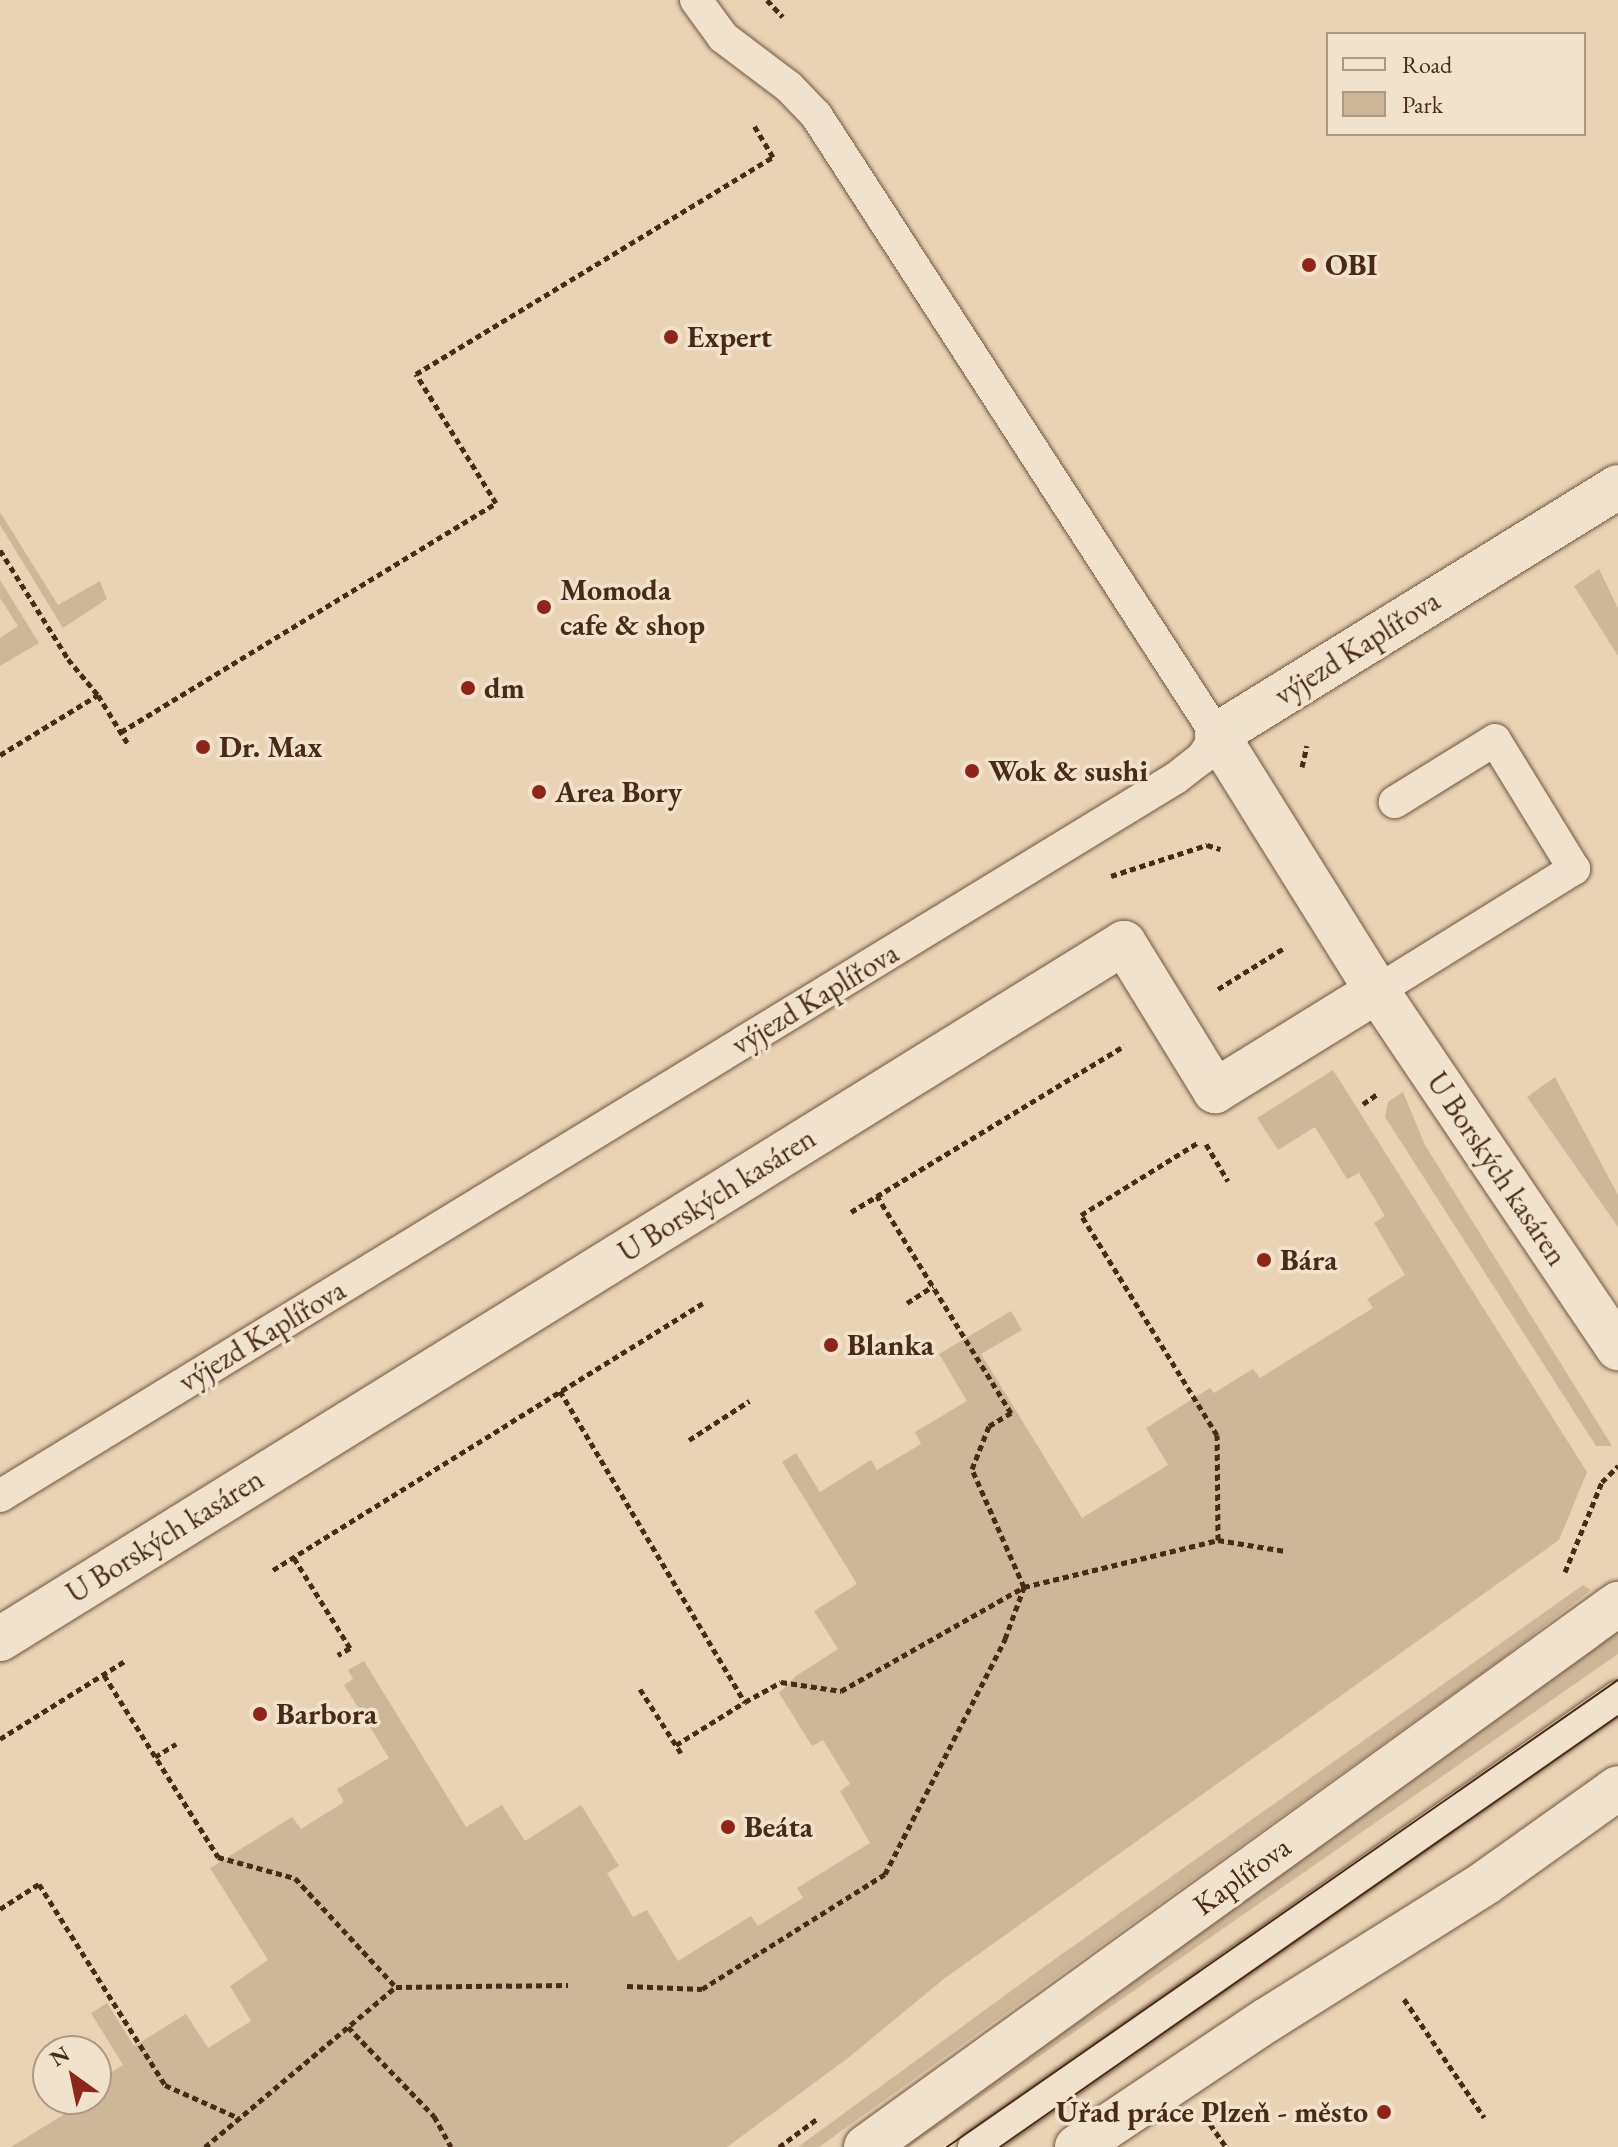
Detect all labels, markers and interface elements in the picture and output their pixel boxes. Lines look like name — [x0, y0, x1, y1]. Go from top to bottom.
legend — [1326, 32, 1586, 136]
text: Road — [1402, 49, 1452, 80]
text: Park — [1402, 89, 1443, 120]
place label: OBI — [1325, 247, 1377, 283]
marker: OBI — [1300, 256, 1318, 274]
place label: Expert — [687, 319, 772, 355]
marker: Expert — [662, 328, 680, 346]
place label: Momoda cafe & shop — [560, 572, 705, 642]
street label: výjezd Kaplířova — [1268, 583, 1446, 713]
marker: Momoda cafe & shop — [535, 598, 553, 616]
place label: dm — [484, 670, 525, 706]
marker: dm — [459, 679, 477, 697]
place label: Dr. Max — [219, 729, 322, 765]
marker: Dr. Max — [194, 738, 212, 756]
place label: Wok & sushi — [988, 753, 1148, 789]
marker: Wok & sushi — [963, 762, 981, 780]
place label: Area Bory — [555, 774, 682, 810]
marker: Area Bory — [530, 783, 548, 801]
street label: výjezd Kaplířova — [725, 935, 905, 1063]
street label: U Borských kasáren — [1419, 1065, 1575, 1273]
street label: U Borských kasáren — [612, 1120, 822, 1270]
place label: Bára — [1280, 1242, 1337, 1278]
marker: Bára — [1255, 1251, 1273, 1269]
street label: výjezd Kaplířova — [172, 1272, 352, 1400]
place label: Blanka — [847, 1327, 934, 1363]
marker: Blanka — [822, 1336, 840, 1354]
street label: U Borských kasáren — [60, 1461, 270, 1611]
place label: Barbora — [276, 1696, 377, 1732]
marker: Barbora — [251, 1705, 269, 1723]
place label: Beáta — [744, 1809, 813, 1845]
marker: Beáta — [719, 1818, 737, 1836]
street label: Kaplířova — [1186, 1829, 1298, 1923]
north arrow — [32, 2035, 112, 2115]
text: N — [44, 2039, 75, 2073]
place label: Úřad práce Plzeň - město — [1056, 2094, 1368, 2130]
marker: Úřad práce Plzeň - město — [1375, 2103, 1393, 2121]

